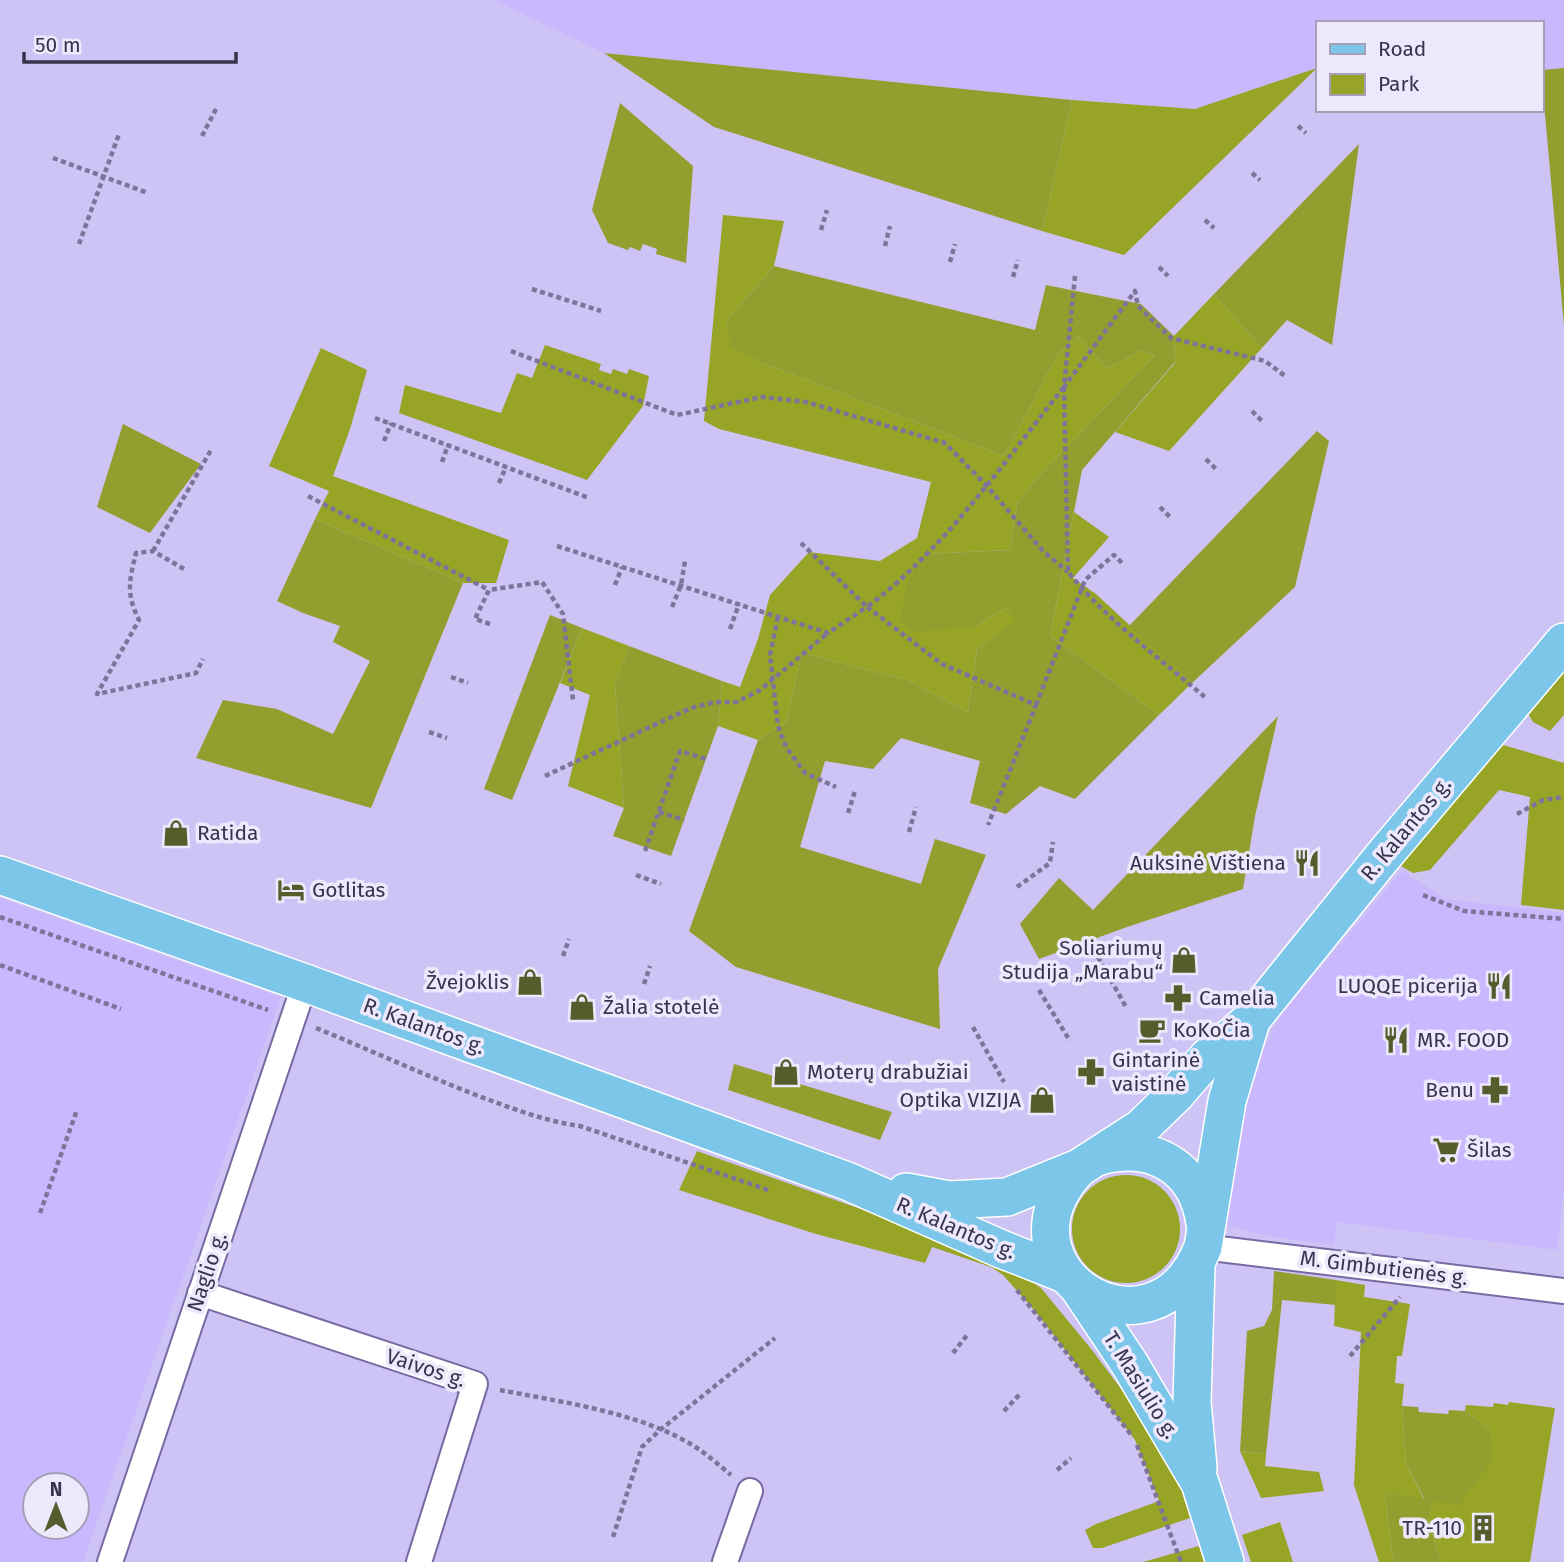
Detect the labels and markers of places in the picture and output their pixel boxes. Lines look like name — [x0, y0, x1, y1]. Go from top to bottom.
shop icon: Ratida — [161, 818, 191, 848]
place label: Ratida — [197, 820, 258, 846]
restaurant icon: Auksinė Vištiena — [1292, 848, 1322, 878]
place label: Auksinė Vištiena — [1130, 850, 1286, 876]
hotel icon: Gotlitas — [276, 875, 306, 905]
place label: Gotlitas — [312, 877, 386, 903]
place label: Soliariumų Studija „Marabu“ — [1002, 935, 1163, 985]
shop icon: Soliariumų Studija „Marabu“ — [1169, 945, 1199, 975]
shop icon: Žvejoklis — [515, 967, 545, 997]
place label: Žvejoklis — [426, 969, 509, 995]
restaurant icon: LUQQE picerija — [1484, 971, 1514, 1001]
place label: LUQQE picerija — [1338, 973, 1478, 999]
pharmacy icon: Camelia — [1163, 983, 1193, 1013]
place label: Camelia — [1199, 985, 1275, 1011]
shop icon: Žalia stotelė — [567, 992, 597, 1022]
place label: Žalia stotelė — [603, 994, 719, 1020]
cafe icon: KoKoČia — [1137, 1015, 1167, 1045]
place label: KoKoČia — [1173, 1017, 1251, 1043]
restaurant icon: MR. FOOD — [1381, 1025, 1411, 1055]
place label: MR. FOOD — [1417, 1027, 1509, 1053]
place label: Gintarinė vaistinė — [1112, 1047, 1200, 1097]
shop icon: Moterų drabužiai — [771, 1057, 801, 1087]
pharmacy icon: Gintarinė vaistinė — [1076, 1057, 1106, 1087]
place label: Moterų drabužiai — [807, 1059, 969, 1085]
pharmacy icon: Benu — [1480, 1075, 1510, 1105]
place label: Benu — [1425, 1077, 1474, 1103]
shop icon: Optika VIZIJA — [1027, 1085, 1057, 1115]
place label: Optika VIZIJA — [900, 1087, 1021, 1113]
supermarket icon: Šilas — [1431, 1135, 1461, 1165]
place label: Šilas — [1467, 1137, 1512, 1163]
building icon: TR-110 — [1468, 1513, 1498, 1543]
place label: TR-110 — [1402, 1515, 1462, 1541]

